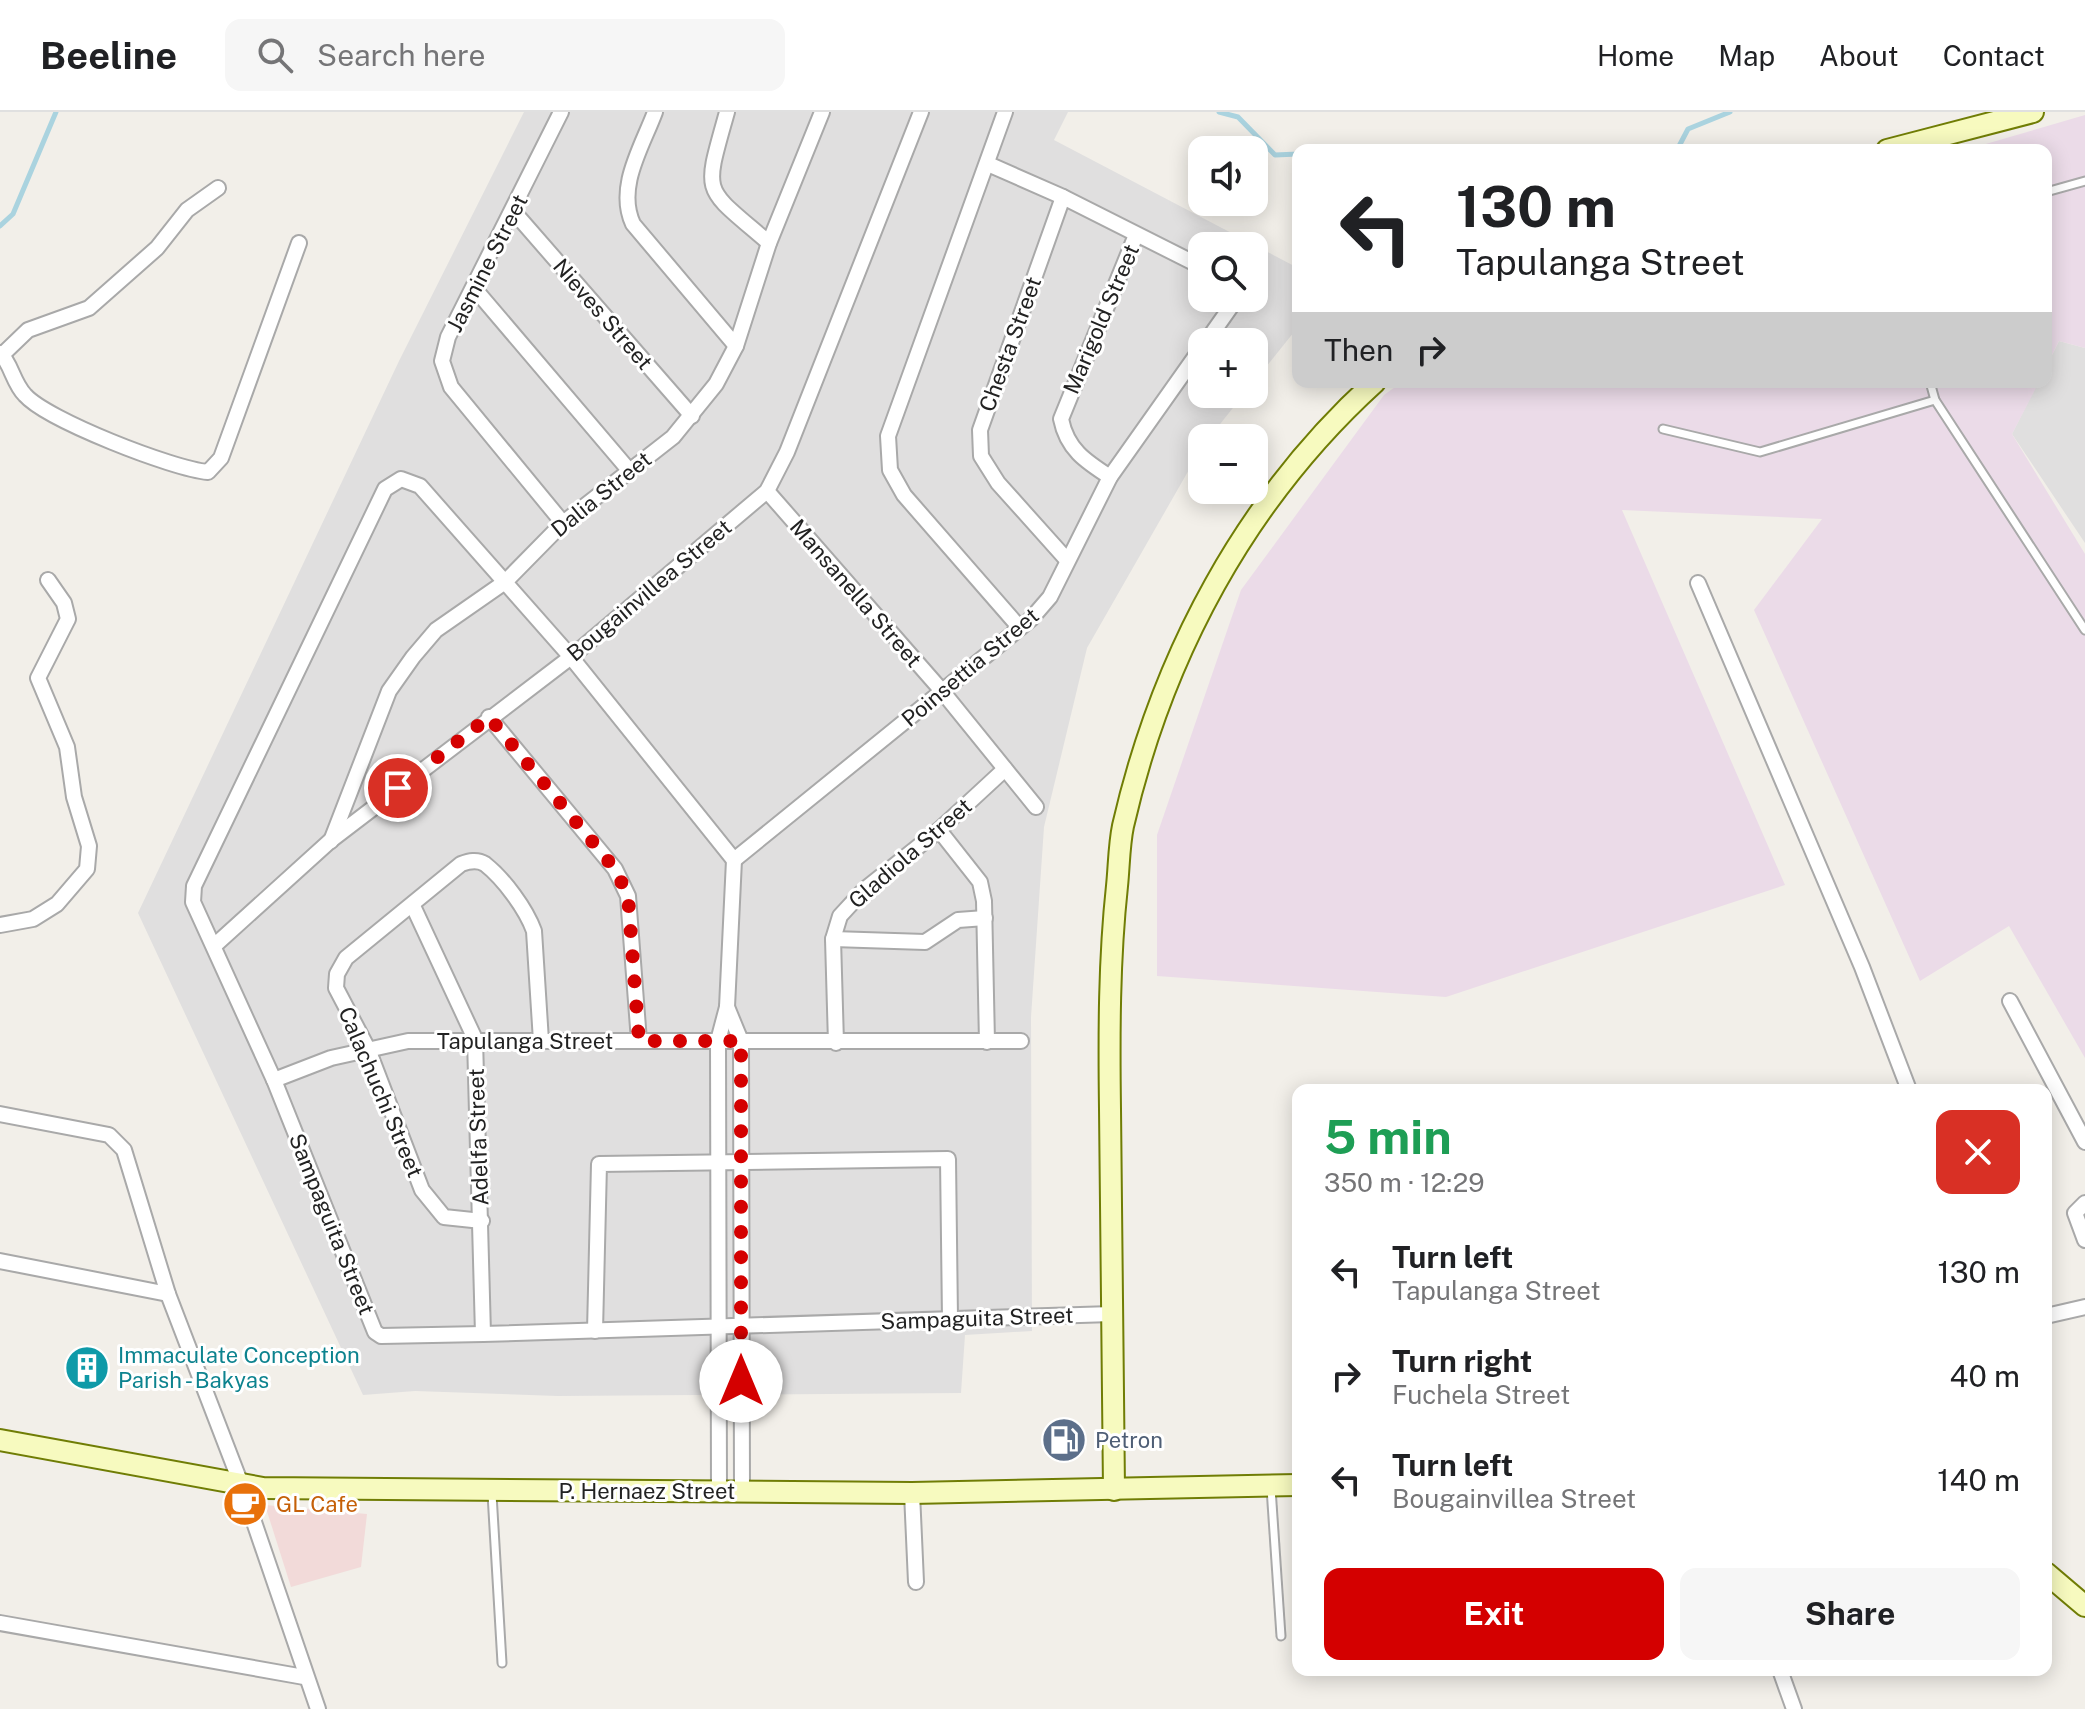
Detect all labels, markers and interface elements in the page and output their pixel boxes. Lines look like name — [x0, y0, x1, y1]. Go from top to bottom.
search box — [225, 19, 785, 91]
text: Beeline — [40, 33, 177, 78]
icon: search — [253, 33, 297, 77]
text: Search here — [317, 37, 486, 73]
text: Home — [1597, 39, 1674, 72]
text: Map — [1718, 39, 1775, 72]
text: About — [1819, 39, 1899, 72]
text: Contact — [1943, 39, 2045, 72]
map controls — [1188, 136, 1268, 504]
button: sound — [1188, 136, 1268, 216]
text: 130 m — [1456, 174, 1616, 240]
icon: left — [1324, 176, 1428, 280]
street label: Jasmine Street — [441, 190, 533, 336]
button: search — [1188, 232, 1268, 312]
street label: Marigold Street — [1058, 240, 1144, 398]
text: Tapulanga Street — [1456, 241, 1745, 283]
street label: Nieves Street — [548, 253, 658, 375]
street label: Chesta Street — [974, 273, 1046, 415]
button: + — [1188, 328, 1268, 408]
icon: right — [1409, 328, 1453, 372]
text: Then — [1324, 332, 1393, 368]
button: − — [1188, 424, 1268, 504]
street label: Dalia Street — [546, 446, 656, 542]
street label: Bougainvillea Street — [561, 514, 737, 666]
street label: Mansanella Street — [785, 514, 927, 672]
street label: Poinsettia Street — [896, 602, 1044, 732]
pin — [364, 754, 432, 822]
icon: arrive — [376, 766, 420, 810]
street label: Gladiola Street — [843, 793, 977, 913]
street label: Calachuchi Street — [333, 1003, 429, 1181]
street label: Tapulanga Street — [437, 1028, 613, 1054]
street label: Adelfa Street — [463, 1068, 493, 1206]
text: 5 min — [1324, 1108, 1452, 1165]
button: close — [1936, 1110, 2020, 1194]
street label: Sampaguita Street — [284, 1130, 380, 1318]
text: 350 m · 12:29 — [1324, 1167, 1484, 1198]
text: Turn left — [1392, 1239, 1513, 1275]
icon: left — [1324, 1250, 1368, 1294]
text: 130 m — [1937, 1254, 2020, 1290]
text: Tapulanga Street — [1392, 1275, 1601, 1306]
street label: Sampaguita Street — [880, 1302, 1074, 1334]
position arrow — [699, 1339, 783, 1423]
place label: Immaculate Conception Parish - Bakyas — [118, 1342, 360, 1393]
text: Turn right — [1392, 1343, 1532, 1379]
building icon: Immaculate Conception Parish - Bakyas — [63, 1344, 111, 1392]
icon: right — [1324, 1354, 1368, 1398]
text: 40 m — [1950, 1358, 2020, 1394]
text: Fuchela Street — [1392, 1379, 1570, 1410]
fuel station icon: Petron — [1040, 1416, 1088, 1464]
place label: Petron — [1095, 1427, 1163, 1453]
text: Turn left — [1392, 1447, 1513, 1483]
icon: left — [1324, 1458, 1368, 1502]
text: 140 m — [1937, 1462, 2020, 1498]
street label: P. Hernaez Street — [559, 1478, 735, 1504]
cafe icon: GL Cafe — [221, 1480, 269, 1528]
text: Bougainvillea Street — [1392, 1483, 1636, 1514]
place label: GL Cafe — [276, 1491, 358, 1517]
button: Exit — [1324, 1568, 1664, 1660]
button: Share — [1680, 1568, 2020, 1660]

